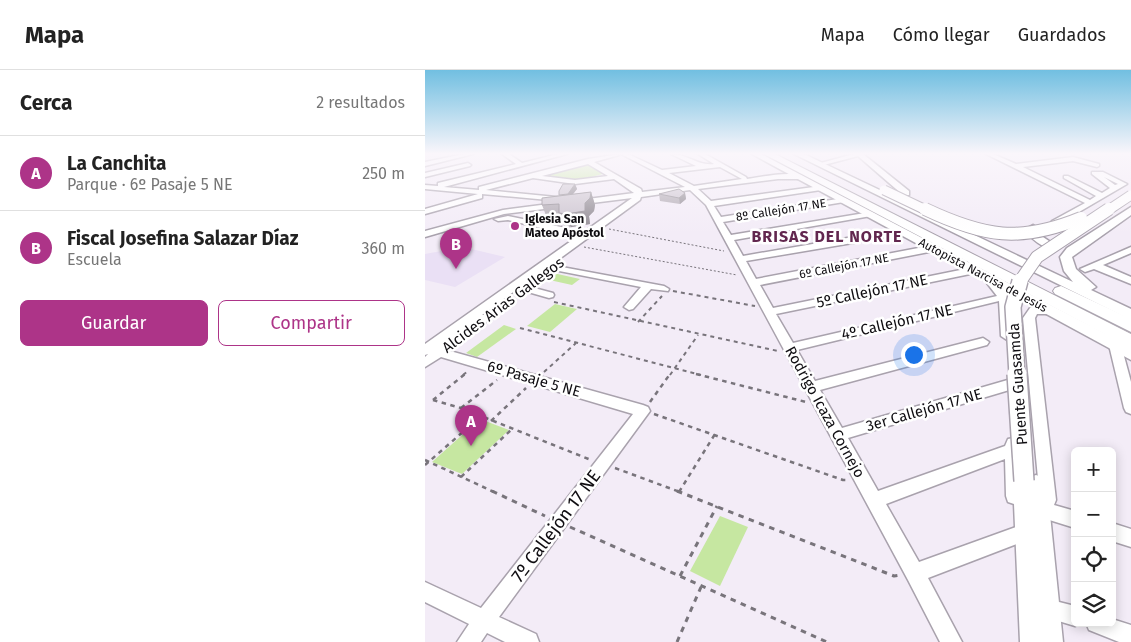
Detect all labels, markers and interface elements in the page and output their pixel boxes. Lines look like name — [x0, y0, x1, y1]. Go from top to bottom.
text: Mapa — [25, 21, 84, 49]
text: Mapa — [821, 24, 865, 46]
text: Cómo llegar — [893, 24, 990, 46]
text: Guardados — [1018, 24, 1106, 46]
text: Cerca — [20, 90, 72, 116]
text: 2 resultados — [316, 93, 405, 112]
text: La Canchita — [67, 152, 167, 175]
text: A — [31, 164, 41, 183]
text: 250 m — [362, 164, 405, 183]
text: Parque · 6º Pasaje 5 NE — [67, 175, 233, 194]
street label: 8º Callejón 17 NE — [735, 196, 827, 224]
place label: Iglesia San Mateo Apóstol — [525, 212, 604, 240]
marker: Iglesia San Mateo Apóstol — [509, 220, 521, 232]
text: Fiscal Josefina Salazar Díaz — [67, 227, 298, 250]
district label: BRISAS DEL NORTE — [752, 227, 903, 246]
pin: B — [440, 228, 472, 269]
street label: Autopista Narcisa de Jesús — [916, 235, 1050, 315]
text: B — [31, 239, 41, 258]
text: 360 m — [362, 239, 405, 258]
text: Escuela — [67, 250, 122, 269]
street label: 6º Callejón 17 NE — [798, 250, 890, 282]
street label: Alcides Arias Gallegos — [439, 253, 567, 357]
street label: 5º Callejón 17 NE — [815, 270, 929, 312]
button: Guardar — [20, 300, 208, 346]
button: Compartir — [218, 300, 405, 346]
street label: 4º Callejón 17 NE — [840, 300, 954, 344]
street label: Puente Guasamda — [1005, 322, 1031, 446]
your location — [901, 342, 927, 368]
street label: Rodrigo Icaza Cornejo — [781, 343, 869, 481]
street label: 6º Pasaje 5 NE — [485, 357, 583, 401]
street label: 3er Callejón 17 NE — [864, 385, 984, 435]
pin: A — [455, 405, 487, 446]
map controls — [1071, 447, 1116, 627]
button: + — [1071, 447, 1116, 492]
street label: 7º Callejón 17 NE — [507, 466, 605, 586]
button: − — [1071, 492, 1116, 537]
button: locate — [1071, 537, 1116, 582]
button: layers — [1071, 582, 1116, 627]

